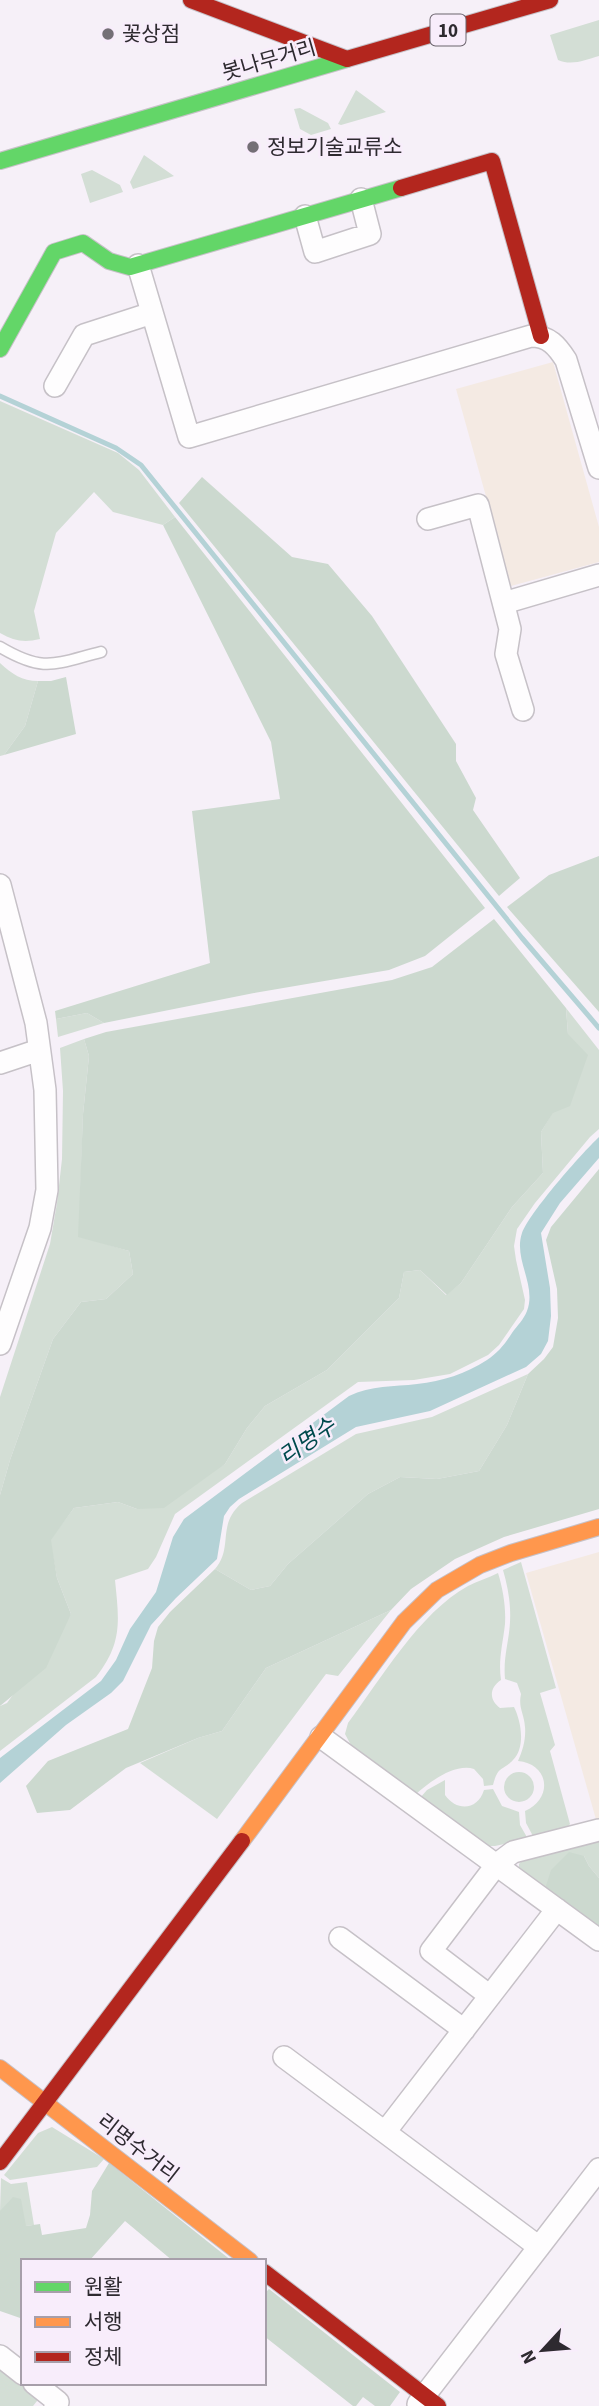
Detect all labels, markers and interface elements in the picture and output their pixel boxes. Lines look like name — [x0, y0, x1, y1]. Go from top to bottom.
road number: 10 — [430, 14, 466, 46]
place label: 꽃상점 — [122, 19, 180, 49]
marker: 꽃상점 — [100, 26, 116, 42]
street label: 봇나무거리 — [218, 32, 320, 88]
place label: 정보기술교류소 — [267, 132, 402, 162]
marker: 정보기술교류소 — [245, 139, 261, 155]
water label: 리명수 — [272, 1409, 343, 1473]
street label: 리명수거리 — [91, 2106, 185, 2190]
legend — [21, 2259, 266, 2385]
text: 원활 — [84, 2272, 123, 2302]
text: 서행 — [84, 2307, 123, 2337]
north arrow — [508, 2315, 578, 2385]
text: 정체 — [84, 2342, 123, 2372]
text: N — [514, 2345, 544, 2368]

